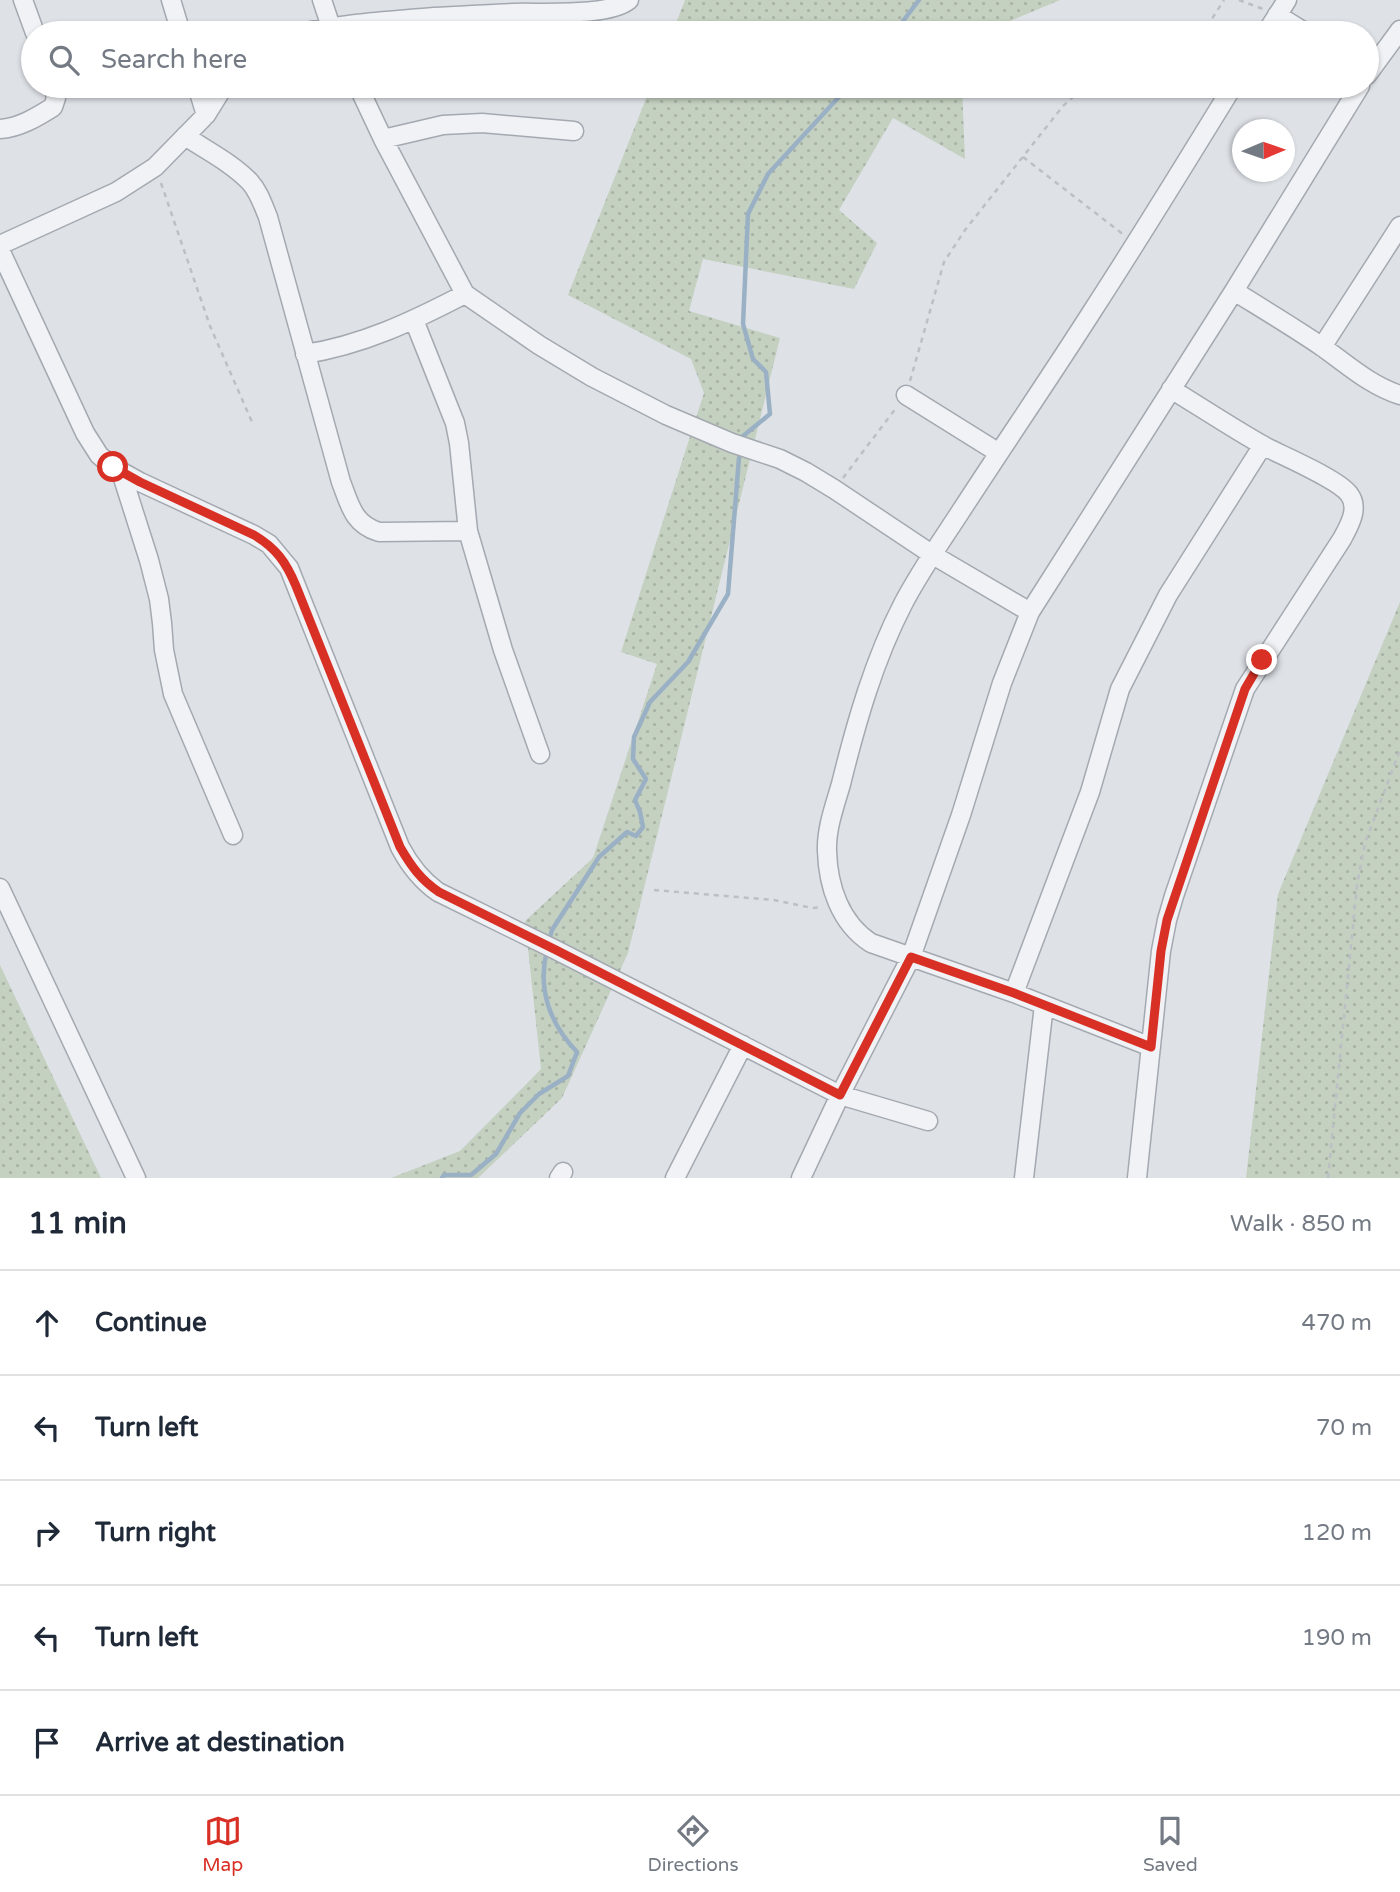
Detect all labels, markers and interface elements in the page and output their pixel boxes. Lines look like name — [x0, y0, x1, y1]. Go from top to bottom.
search box — [21, 21, 1379, 98]
icon: search — [45, 41, 83, 79]
text: Search here — [101, 44, 247, 75]
north arrow — [1232, 119, 1295, 182]
route start — [97, 451, 128, 482]
route end — [1246, 644, 1277, 675]
text: 11 min — [28, 1205, 127, 1242]
text: Walk · 850 m — [1230, 1210, 1372, 1238]
icon: ahead — [28, 1304, 66, 1342]
text: Continue — [95, 1307, 207, 1338]
text: 470 m — [1302, 1309, 1372, 1337]
icon: left — [28, 1409, 66, 1447]
text: Turn left — [95, 1412, 198, 1443]
text: 70 m — [1316, 1414, 1372, 1442]
icon: right — [28, 1514, 66, 1552]
text: Turn right — [95, 1517, 216, 1548]
text: 120 m — [1302, 1519, 1372, 1547]
icon: left — [28, 1619, 66, 1657]
text: Turn left — [95, 1622, 198, 1653]
text: 190 m — [1302, 1624, 1372, 1652]
icon: arrive — [28, 1724, 66, 1762]
text: Arrive at destination — [95, 1727, 345, 1758]
tab: Map — [202, 1812, 243, 1876]
tab: Directions — [648, 1812, 739, 1876]
tab: Saved — [1143, 1812, 1198, 1876]

